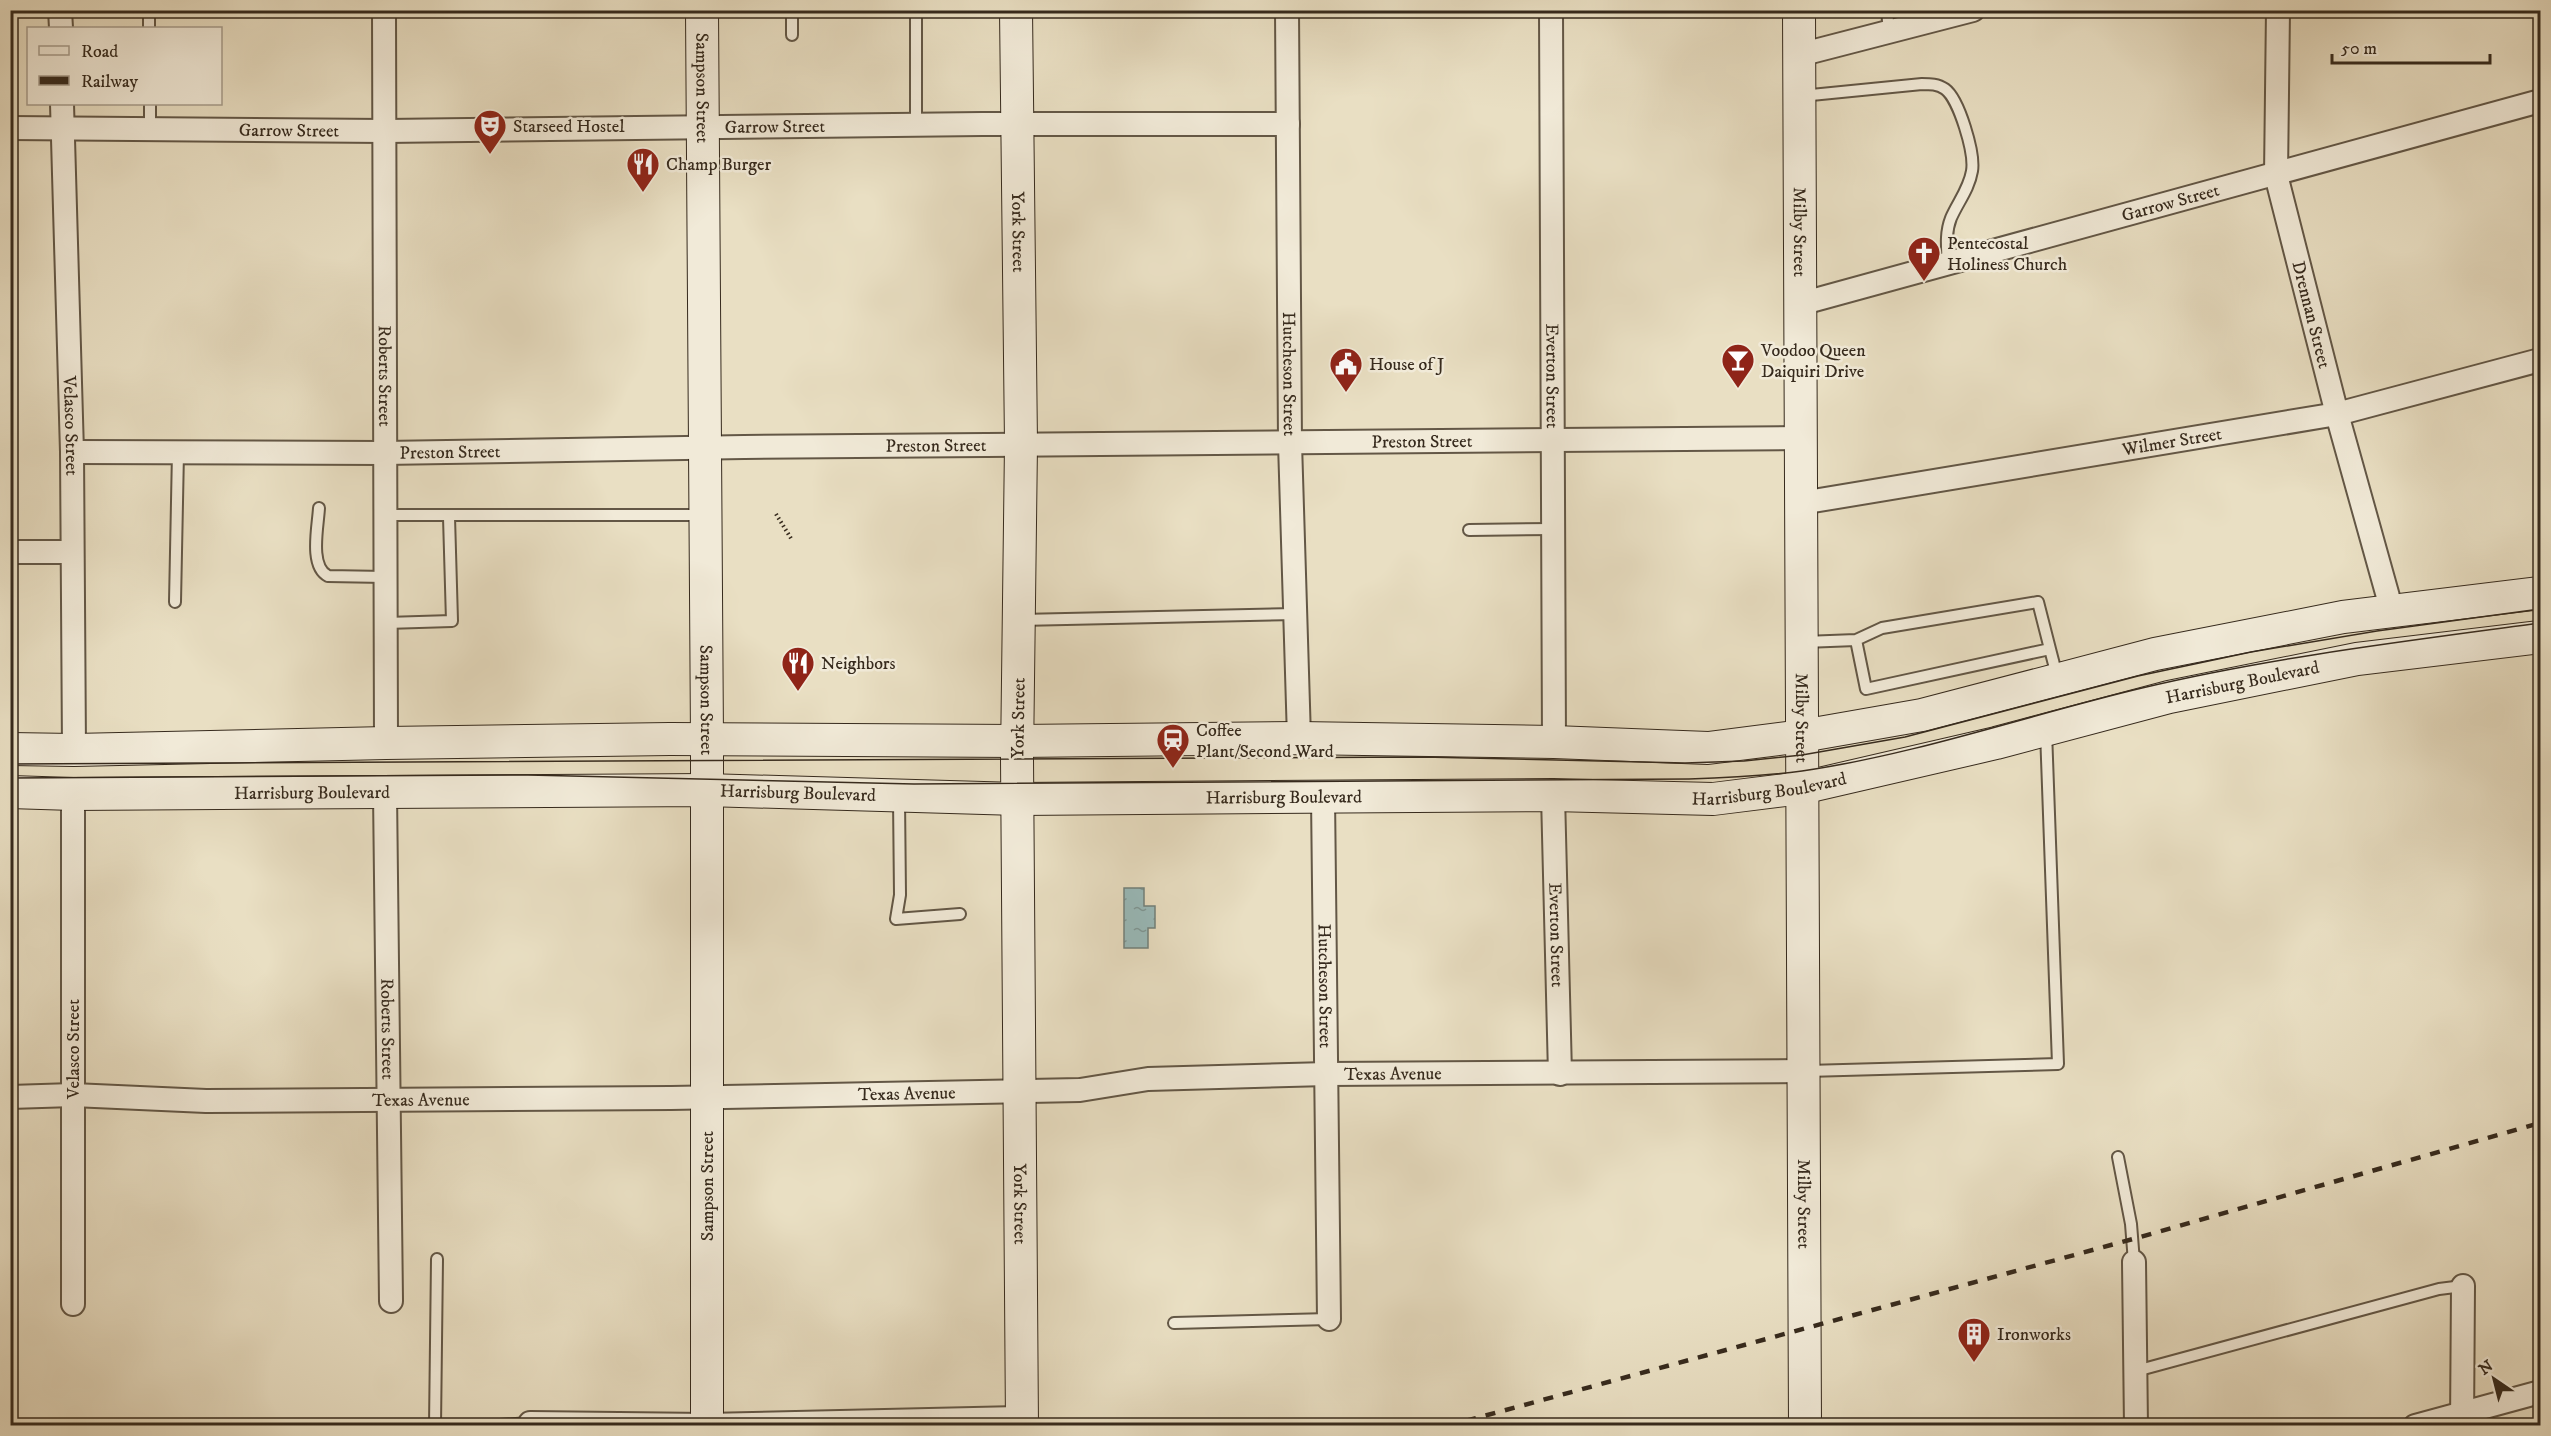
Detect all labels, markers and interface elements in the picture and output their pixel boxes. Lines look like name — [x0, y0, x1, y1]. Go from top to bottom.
legend — [27, 27, 222, 105]
scale bar — [2332, 27, 2490, 65]
street label: Sampson Street — [690, 33, 713, 143]
text: 50 m — [2341, 38, 2377, 60]
text: Road — [81, 41, 118, 63]
text: Railway — [81, 71, 139, 93]
theatre icon: Starseed Hostel — [472, 108, 508, 155]
place label: Starseed Hostel — [513, 116, 625, 138]
street label: Garrow Street — [725, 116, 826, 139]
street label: Garrow Street — [239, 120, 339, 143]
restaurant icon: Champ Burger — [625, 146, 661, 193]
place label: Champ Burger — [666, 154, 771, 176]
street label: Garrow Street — [2119, 179, 2222, 227]
street label: Milby Street — [1788, 187, 1810, 277]
street label: York Street — [1006, 191, 1029, 273]
place label: Pentecostal Holiness Church — [1947, 233, 2068, 276]
church icon: Pentecostal Holiness Church — [1906, 235, 1942, 282]
street label: Drennan Street — [2286, 259, 2335, 371]
street label: Hutcheson Street — [1277, 312, 1300, 437]
street label: Everton Street — [1540, 324, 1563, 429]
street label: Roberts Street — [373, 325, 395, 427]
place label: Voodoo Queen Daiquiri Drive — [1760, 340, 1866, 383]
bar icon: Voodoo Queen Daiquiri Drive — [1720, 342, 1756, 389]
public building icon: House of J — [1328, 346, 1364, 393]
place label: House of J — [1369, 354, 1444, 376]
street label: Velasco Street — [58, 375, 82, 476]
street label: Wilmer Street — [2120, 423, 2224, 462]
street label: Preston Street — [1371, 431, 1473, 454]
street label: Preston Street — [885, 435, 987, 458]
street label: Preston Street — [399, 441, 501, 465]
street label: Sampson Street — [694, 645, 717, 755]
restaurant icon: Neighbors — [780, 645, 816, 692]
place label: Neighbors — [821, 653, 896, 675]
street label: Harrisburg Boulevard — [2164, 657, 2321, 709]
street label: Milby Street — [1790, 673, 1812, 763]
street label: York Street — [1007, 677, 1031, 759]
place label: Coffee Plant/Second Ward — [1196, 720, 1334, 763]
station icon: Coffee Plant/Second Ward — [1155, 722, 1191, 769]
street label: Harrisburg Boulevard — [1691, 768, 1849, 811]
street label: Harrisburg Boulevard — [720, 780, 876, 807]
street label: Harrisburg Boulevard — [234, 782, 390, 805]
street label: Harrisburg Boulevard — [1206, 786, 1362, 810]
street label: Everton Street — [1543, 882, 1568, 988]
street label: Hutcheson Street — [1312, 924, 1336, 1049]
street label: Roberts Street — [375, 978, 398, 1080]
street label: Velasco Street — [63, 999, 85, 1100]
street label: Texas Avenue — [1344, 1063, 1442, 1086]
street label: Texas Avenue — [858, 1082, 956, 1106]
street label: Texas Avenue — [372, 1089, 470, 1112]
street label: Sampson Street — [697, 1131, 719, 1241]
street label: Milby Street — [1792, 1159, 1814, 1249]
street label: York Street — [1008, 1163, 1031, 1245]
building icon: Ironworks — [1956, 1316, 1992, 1363]
place label: Ironworks — [1997, 1324, 2071, 1346]
north arrow — [2464, 1349, 2524, 1409]
text: N — [2475, 1356, 2497, 1379]

